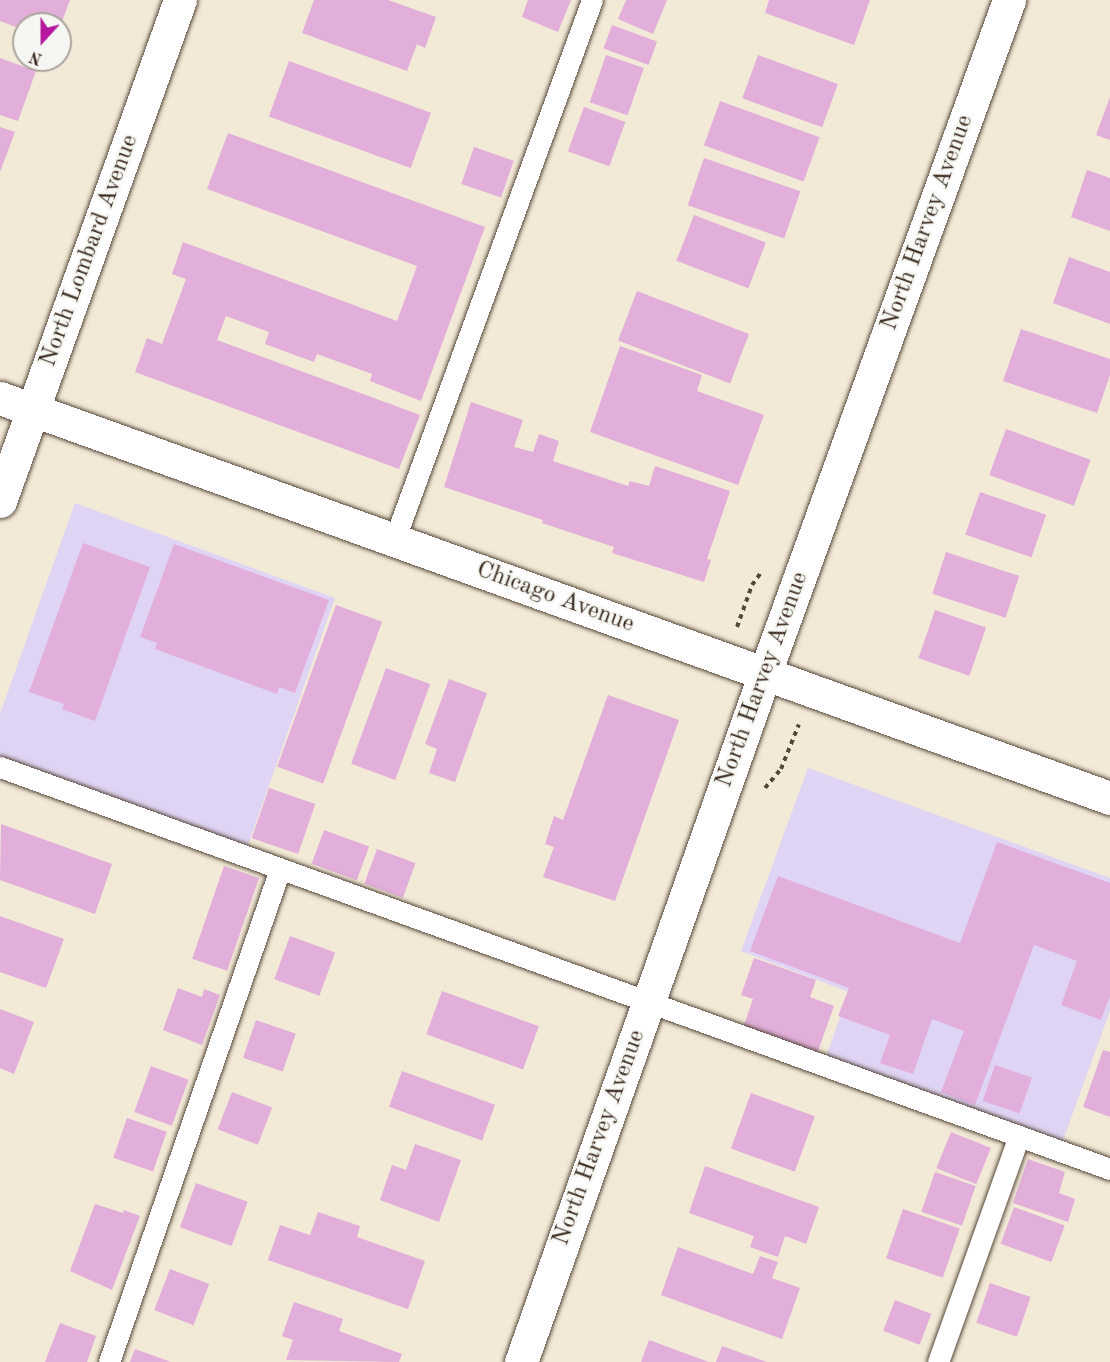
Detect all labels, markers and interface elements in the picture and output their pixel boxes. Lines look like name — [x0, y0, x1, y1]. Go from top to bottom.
north arrow — [12, 12, 72, 72]
text: N — [28, 47, 45, 67]
street label: North Harvey Avenue — [876, 111, 980, 335]
street label: North Lombard Avenue — [35, 131, 145, 371]
street label: Chicago Avenue — [472, 556, 638, 640]
street label: North Harvey Avenue — [711, 568, 815, 792]
street label: North Harvey Avenue — [548, 1026, 652, 1250]

